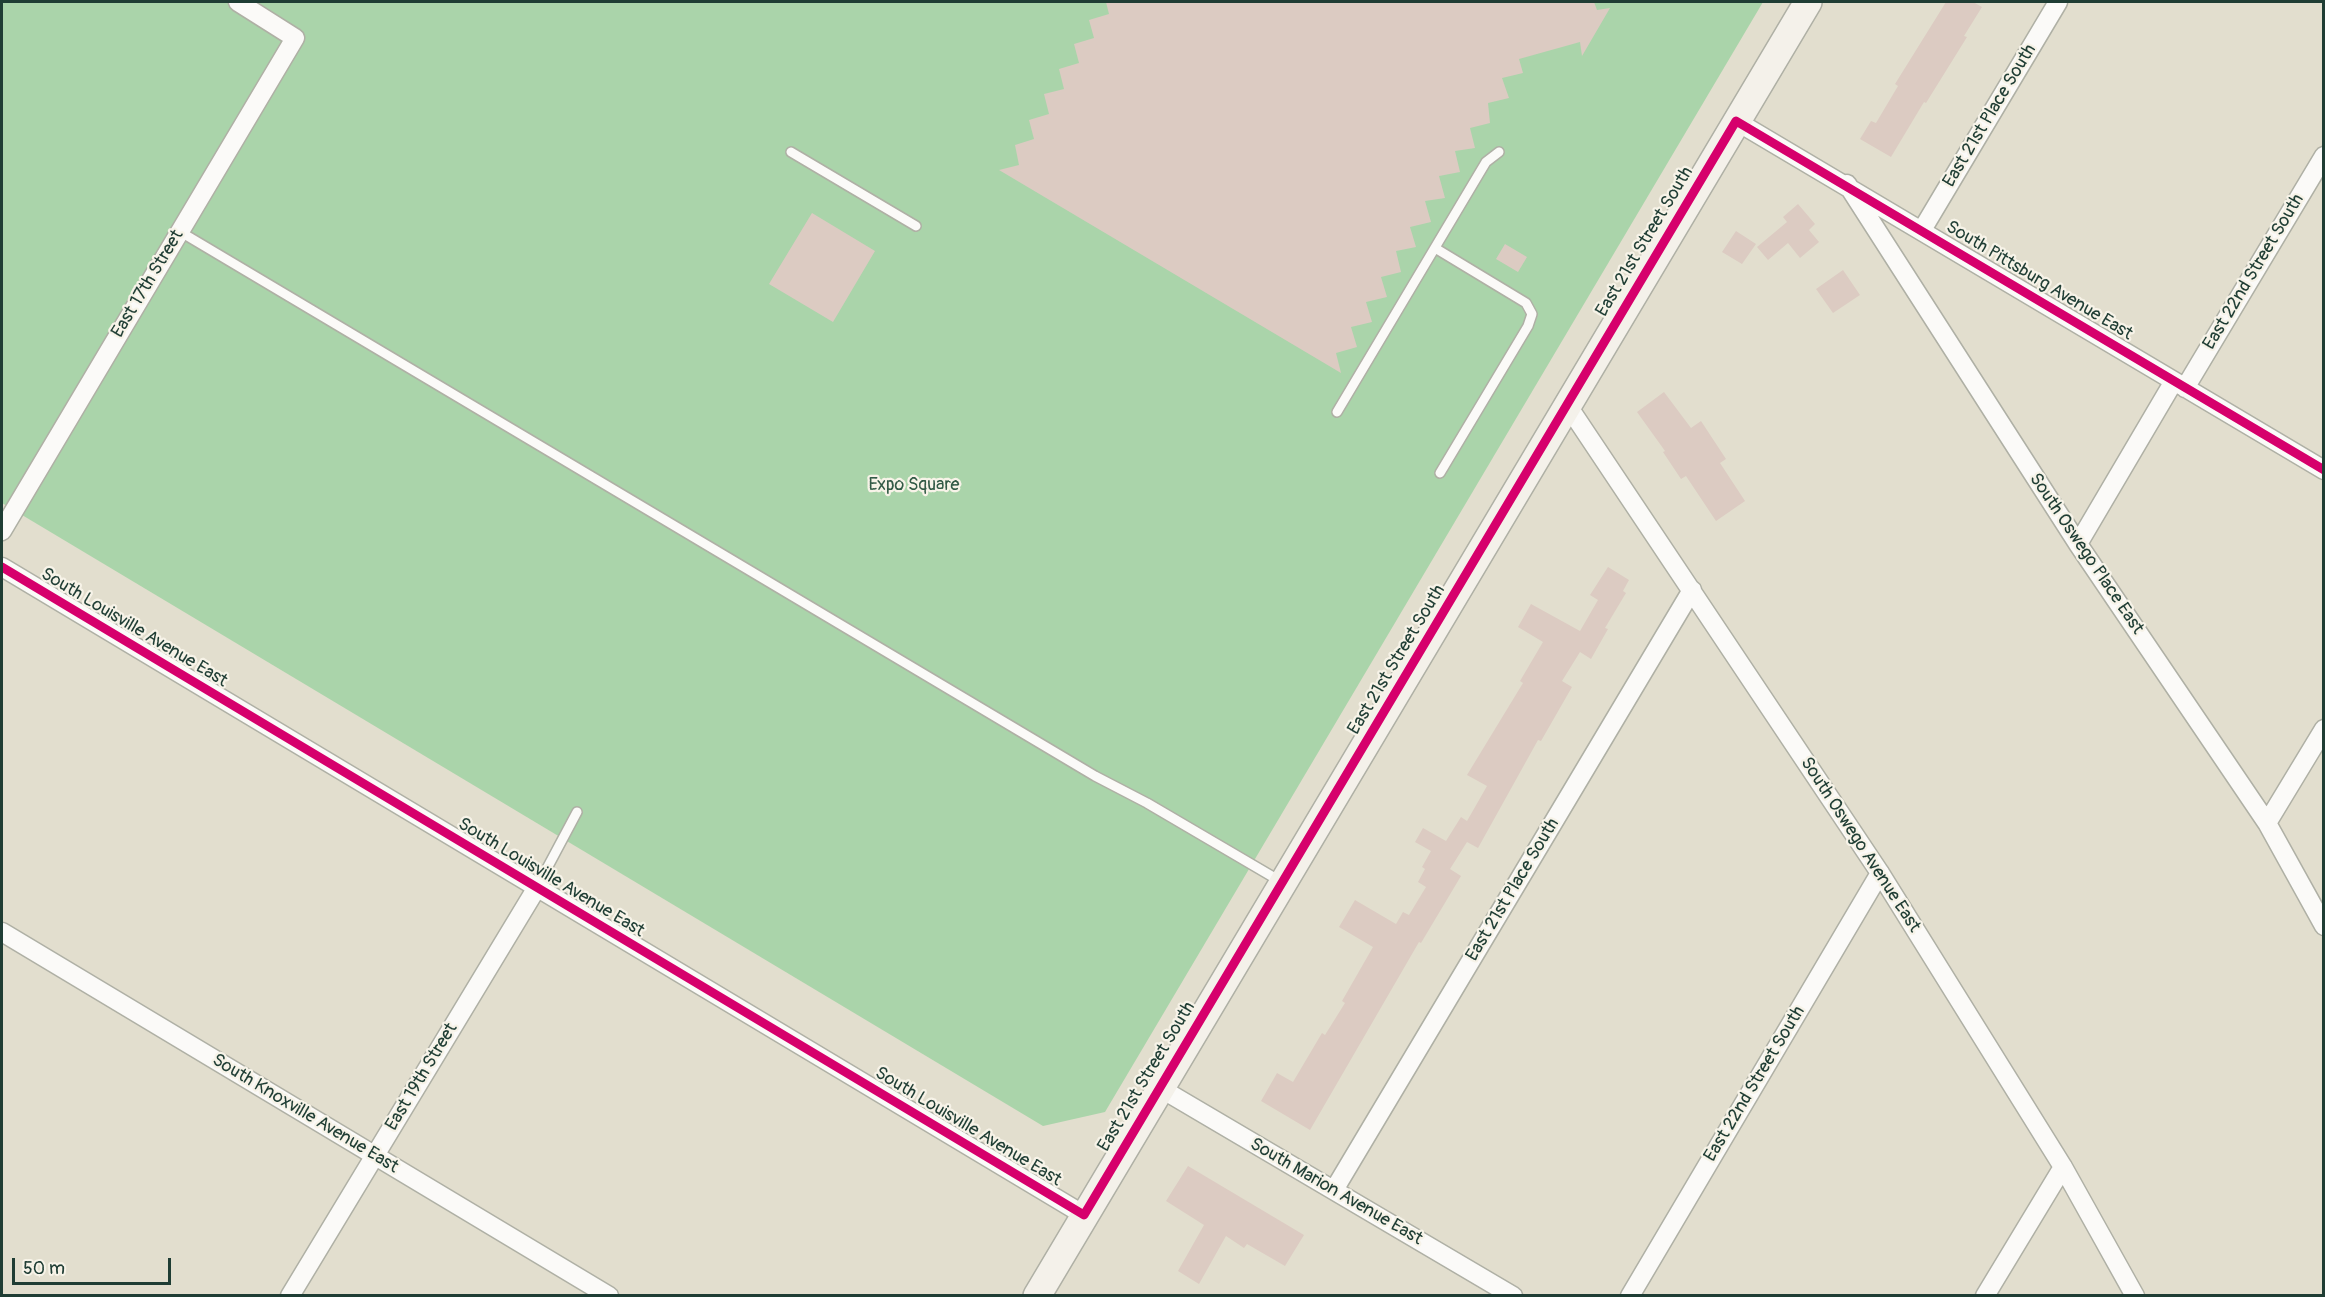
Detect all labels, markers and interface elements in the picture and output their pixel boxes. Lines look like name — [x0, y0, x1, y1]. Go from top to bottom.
street label: East 21st Place South — [1939, 41, 2041, 191]
street label: East 21st Street South — [1592, 163, 1698, 321]
street label: East 22nd Street South — [2199, 190, 2309, 354]
street label: South Pittsburg Avenue East — [1942, 217, 2136, 345]
street label: East 17th Street — [107, 226, 189, 342]
street label: South Oswego Place East — [2024, 469, 2148, 639]
park label: Expo Square — [869, 474, 959, 496]
street label: South Louisville Avenue East — [37, 564, 231, 692]
street label: East 21st Street South — [1344, 581, 1450, 739]
street label: South Oswego Avenue East — [1795, 753, 1925, 937]
street label: South Louisville Avenue East — [454, 814, 648, 942]
street label: East 21st Place South — [1462, 815, 1564, 965]
street label: East 21st Street South — [1094, 998, 1200, 1156]
street label: East 22nd Street South — [1700, 1002, 1810, 1166]
street label: East 19th Street — [381, 1019, 463, 1135]
street label: South Knoxville Avenue East — [208, 1050, 402, 1178]
street label: South Louisville Avenue East — [871, 1063, 1065, 1191]
street label: South Marion Avenue East — [1246, 1134, 1426, 1250]
scale bar — [15, 1246, 174, 1284]
text: 50 m — [23, 1257, 65, 1280]

